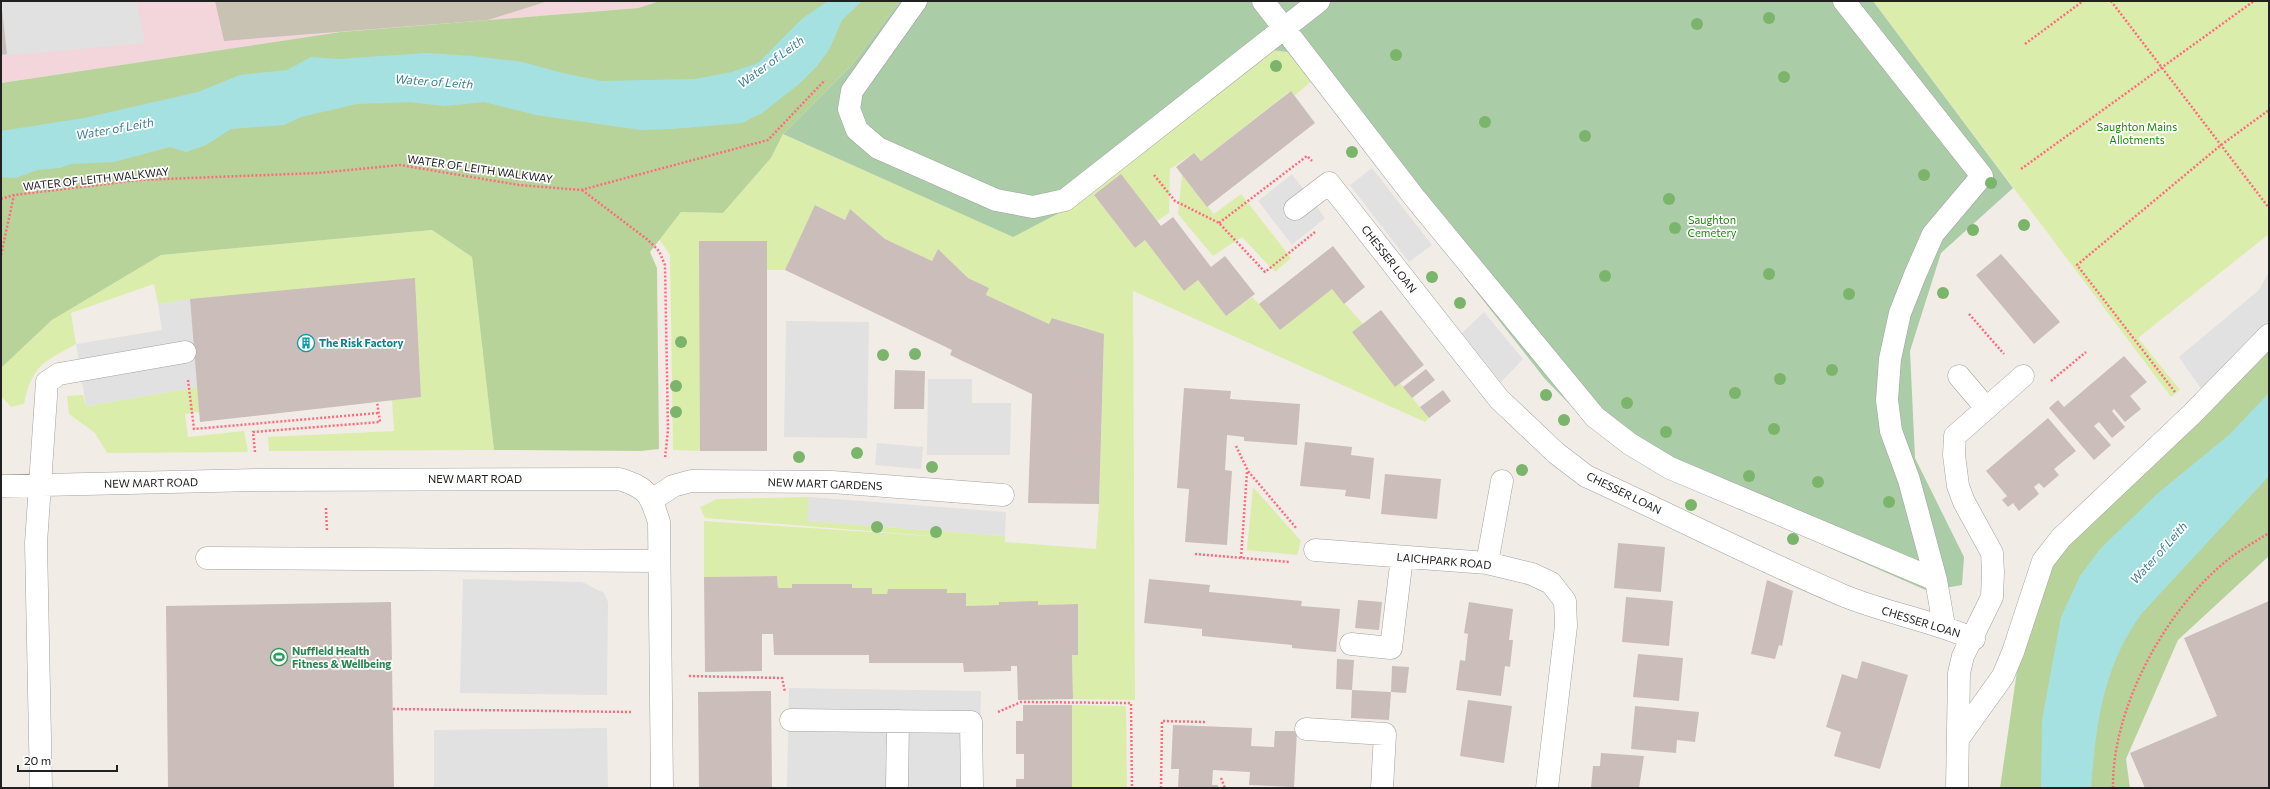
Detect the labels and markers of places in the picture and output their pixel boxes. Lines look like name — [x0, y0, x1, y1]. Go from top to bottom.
building icon: The Risk Factory — [296, 333, 316, 353]
place label: The Risk Factory — [319, 336, 404, 349]
place label: Nuffield Health Fitness & Wellbeing — [292, 644, 391, 670]
sports icon: Nuffield Health Fitness & Wellbeing — [269, 647, 289, 667]

